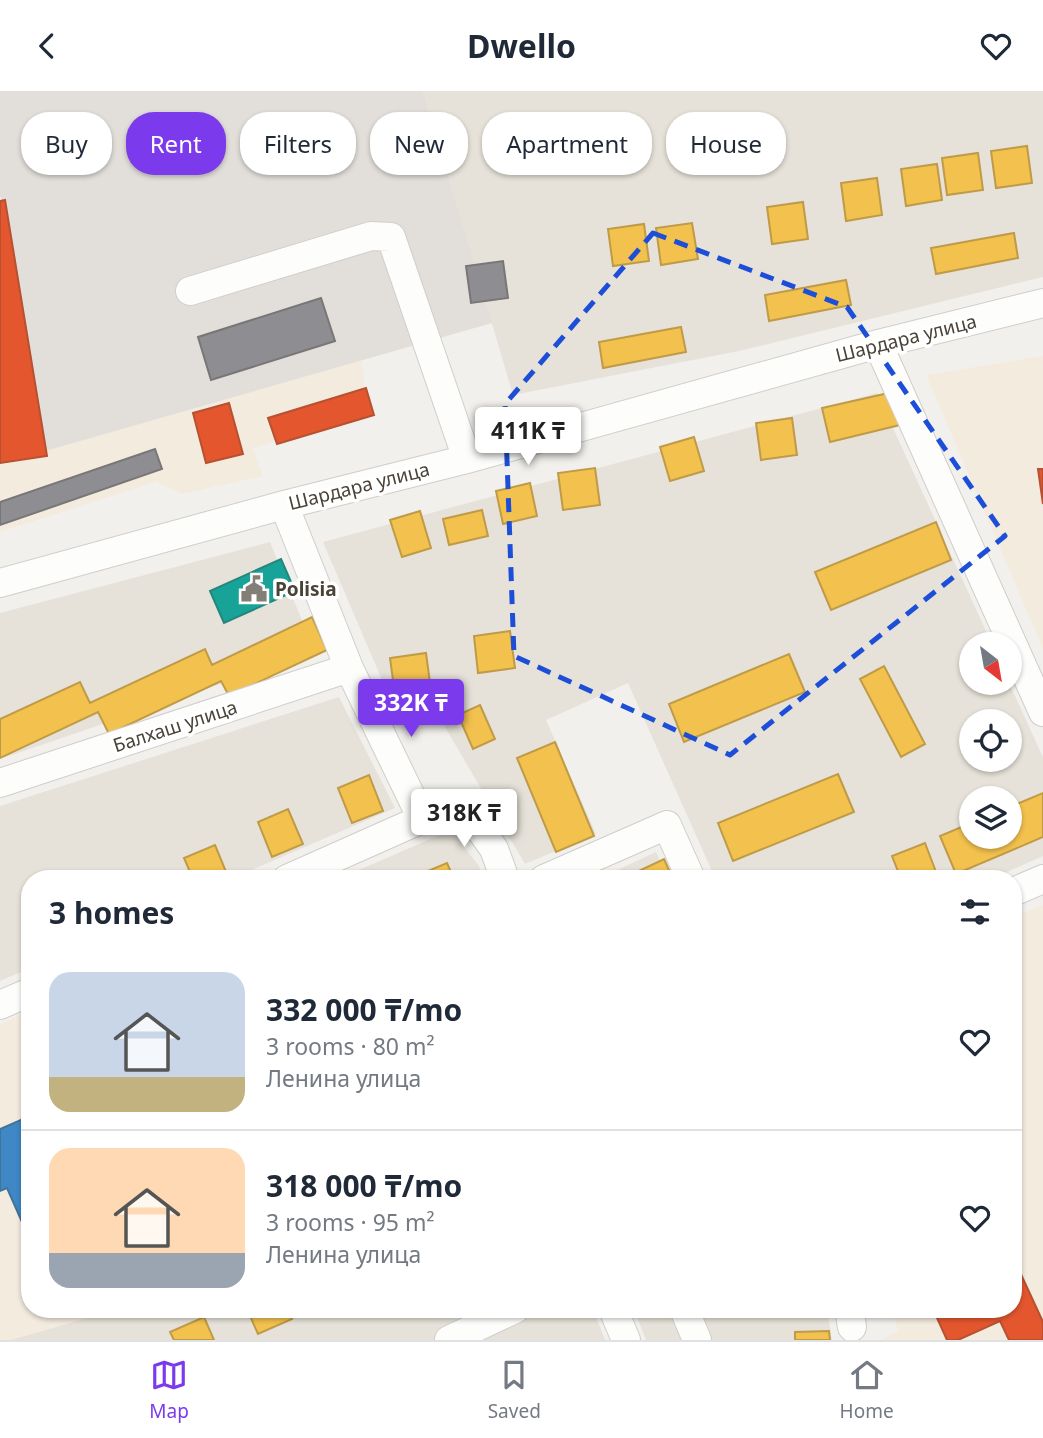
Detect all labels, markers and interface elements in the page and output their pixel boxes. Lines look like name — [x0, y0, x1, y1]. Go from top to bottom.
text: Dwello — [467, 24, 576, 67]
icon: back — [28, 27, 66, 65]
icon: heart — [977, 27, 1015, 65]
chip: Buy — [21, 112, 112, 175]
chip: Rent — [126, 112, 226, 175]
chip: Filters — [240, 112, 356, 175]
chip: New — [370, 112, 468, 175]
chip: Apartment — [482, 112, 652, 175]
chip: House — [666, 112, 786, 175]
street label: Шардара улица — [833, 308, 979, 368]
pin: 411K ₸ — [471, 407, 585, 467]
text: 411K ₸ — [491, 414, 565, 446]
street label: Шардара улица — [286, 456, 432, 516]
public building icon: Polisia — [239, 574, 269, 604]
place label: Polisia — [275, 576, 337, 602]
north arrow — [959, 632, 1022, 695]
map controls — [959, 632, 1022, 849]
pin: 332K ₸ — [354, 679, 468, 739]
text: 332K ₸ — [374, 686, 448, 718]
street label: Балхаш улица — [110, 694, 240, 758]
button: locate — [959, 709, 1022, 772]
button: layers — [959, 786, 1022, 849]
pin: 318K ₸ — [407, 789, 521, 849]
text: 318K ₸ — [427, 796, 501, 828]
text: 3 homes — [49, 892, 174, 933]
icon: filters — [956, 893, 994, 931]
text: 332 000 ₸/mo — [266, 989, 462, 1030]
icon: home — [105, 1000, 189, 1084]
icon: heart — [956, 1023, 994, 1061]
text: 3 rooms · 80 m² — [266, 1030, 435, 1062]
text: Ленина улица — [266, 1062, 421, 1094]
text: 318 000 ₸/mo — [266, 1165, 462, 1206]
icon: home — [105, 1176, 189, 1260]
icon: heart — [956, 1199, 994, 1237]
text: 3 rooms · 95 m² — [266, 1206, 435, 1238]
text: Ленина улица — [266, 1238, 421, 1270]
tab: Map — [149, 1356, 189, 1424]
tab: Saved — [488, 1356, 541, 1424]
tab: Home — [840, 1356, 894, 1424]

